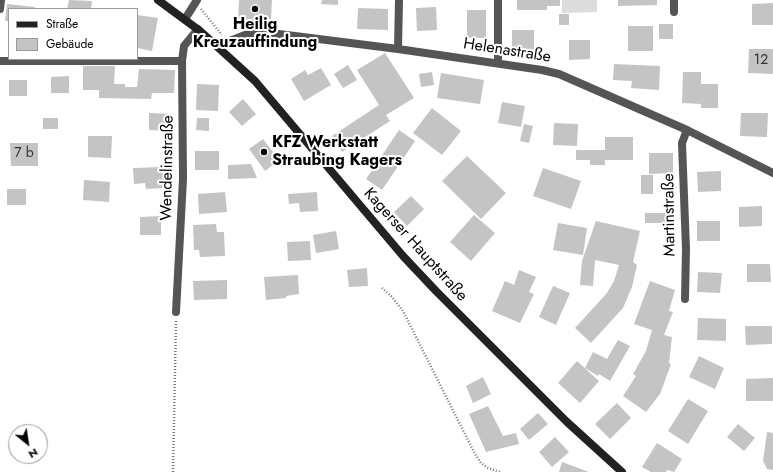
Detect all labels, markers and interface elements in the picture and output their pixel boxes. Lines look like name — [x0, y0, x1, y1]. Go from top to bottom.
marker: Heilig Kreuzauffindung — [250, 4, 260, 14]
legend — [8, 8, 138, 60]
text: Straße — [46, 15, 78, 33]
place label: Heilig Kreuzauffindung — [193, 15, 317, 53]
text: Gebäude — [46, 35, 93, 53]
street label: Helenastraße — [462, 35, 552, 67]
house number: 12 — [754, 53, 768, 69]
street label: Wendelinstraße — [157, 115, 179, 221]
place label: KFZ Werkstatt Straubing Kagers — [272, 133, 402, 171]
house number: 7 b — [14, 146, 34, 162]
marker: KFZ Werkstatt Straubing Kagers — [259, 147, 269, 157]
street label: Martinstraße — [660, 173, 680, 257]
street label: Kagerser Hauptstraße — [359, 184, 471, 306]
north arrow — [8, 424, 48, 464]
text: N — [26, 444, 41, 463]

